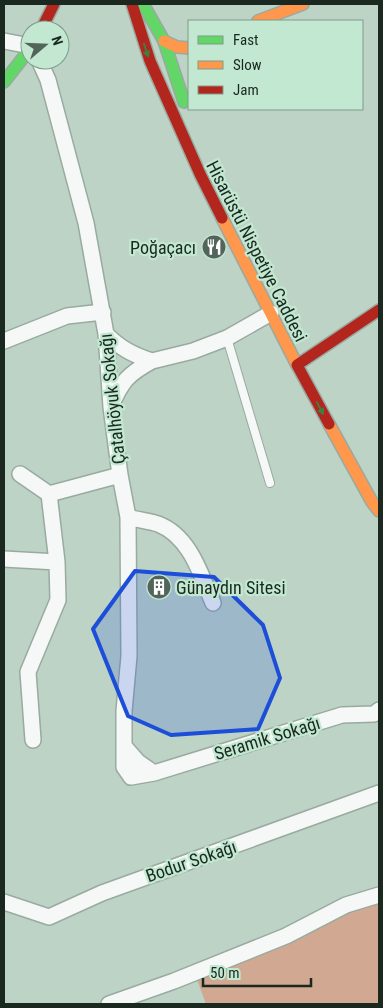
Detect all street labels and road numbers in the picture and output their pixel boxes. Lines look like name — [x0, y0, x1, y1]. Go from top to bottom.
street label: Hisarüstü Nispetiye Caddesi — [202, 157, 312, 345]
street label: Çatalhöyuk Sokağı — [95, 333, 129, 465]
street label: Seramik Sokağı — [211, 712, 323, 764]
street label: Bodur Sokağı — [143, 836, 239, 886]

